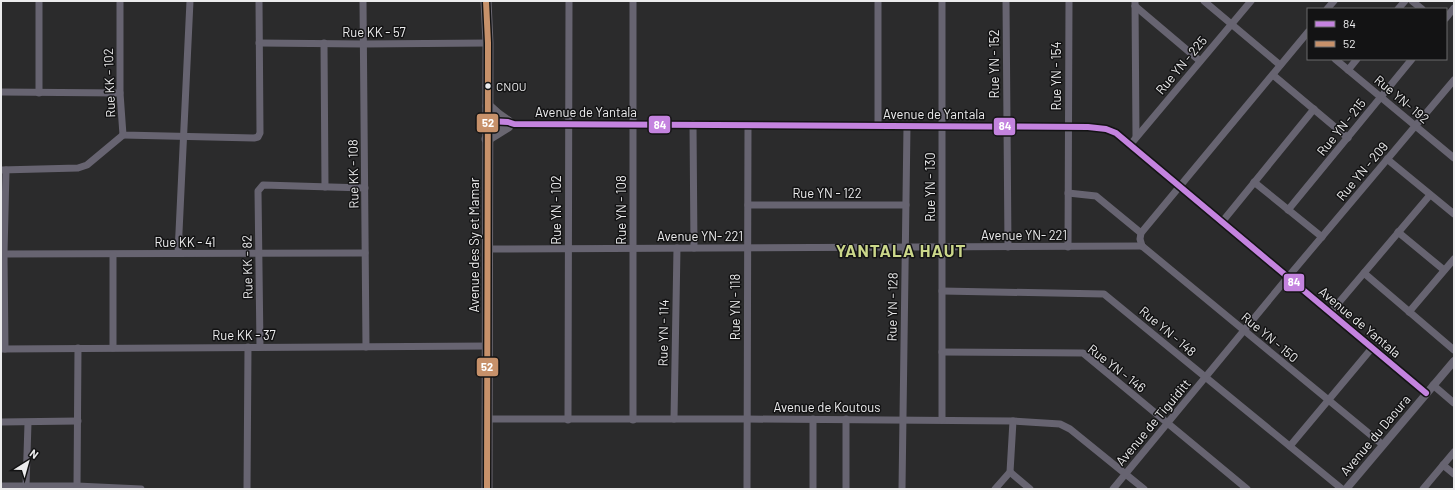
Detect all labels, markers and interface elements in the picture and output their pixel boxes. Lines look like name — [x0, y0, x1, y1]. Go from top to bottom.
legend — [1307, 8, 1447, 60]
text: 84 — [1343, 16, 1356, 30]
street label: Rue KK - 57 — [342, 24, 406, 40]
street label: Rue YN - 152 — [986, 29, 1002, 98]
street label: Rue YN - 225 — [1152, 32, 1210, 97]
text: 52 — [1343, 36, 1356, 50]
street label: Rue YN - 154 — [1048, 41, 1064, 111]
street label: Rue KK - 102 — [100, 48, 118, 118]
street label: Rue YN- 192 — [1371, 72, 1433, 127]
place label: CNOU — [496, 79, 527, 93]
marker: CNOU — [483, 81, 493, 91]
street label: Rue YN - 215 — [1313, 95, 1369, 159]
street label: Avenue de Yantala — [535, 104, 637, 120]
street label: Avenue de Yantala — [883, 106, 985, 122]
line badge: 52 — [476, 113, 499, 133]
line badge: 84 — [648, 115, 671, 134]
text: 52 — [482, 116, 494, 129]
line badge: 84 — [993, 117, 1016, 136]
text: 84 — [654, 118, 667, 131]
text: 84 — [999, 119, 1012, 132]
street label: Rue YN - 209 — [1333, 138, 1391, 204]
street label: Rue KK - 108 — [344, 139, 362, 209]
street label: Rue YN - 130 — [922, 152, 938, 222]
street label: Rue YN - 102 — [548, 175, 564, 245]
street label: Rue YN - 108 — [613, 175, 629, 245]
street label: Avenue des Sy et Mamar — [466, 177, 482, 313]
street label: Rue YN - 122 — [792, 185, 862, 201]
street label: Avenue YN- 221 — [981, 227, 1067, 243]
street label: Avenue YN- 221 — [657, 228, 743, 244]
street label: Rue KK - 41 — [154, 234, 216, 250]
street label: Rue KK - 82 — [238, 235, 256, 299]
district label: YANTALA HAUT — [836, 240, 966, 260]
street label: Rue YN - 128 — [883, 272, 901, 342]
line badge: 84 — [1283, 273, 1305, 292]
street label: Rue YN - 118 — [727, 274, 743, 340]
text: 84 — [1288, 275, 1301, 288]
street label: Avenue de Yantala — [1316, 283, 1404, 361]
street label: Rue YN - 114 — [654, 299, 672, 367]
street label: Rue YN - 148 — [1136, 303, 1200, 359]
street label: Rue YN - 150 — [1238, 309, 1302, 365]
street label: Rue KK - 37 — [212, 327, 276, 343]
street label: Rue YN - 146 — [1085, 340, 1149, 396]
line badge: 52 — [476, 357, 499, 377]
text: 52 — [481, 360, 493, 373]
street label: Avenue de Tiguiditt — [1112, 375, 1194, 469]
street label: Avenue du Daoura — [1337, 391, 1413, 479]
street label: Avenue de Koutous — [773, 399, 881, 415]
north arrow — [8, 442, 48, 482]
text: N — [27, 446, 41, 461]

